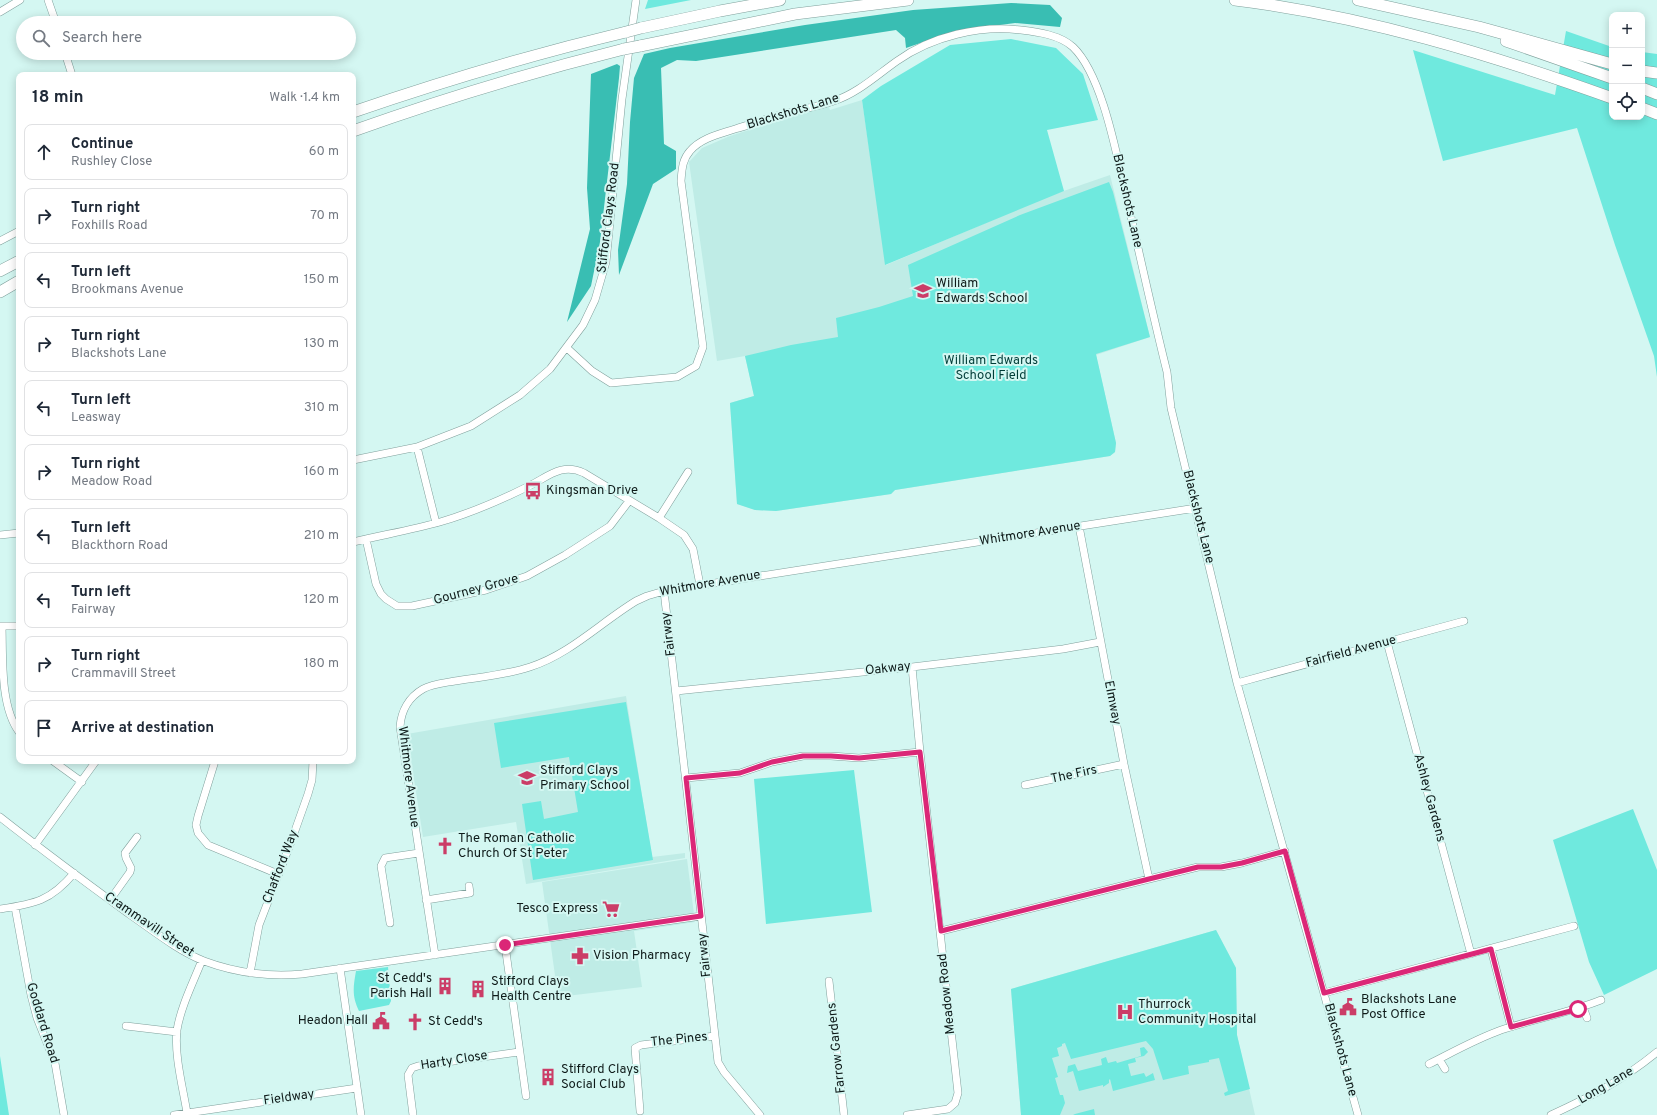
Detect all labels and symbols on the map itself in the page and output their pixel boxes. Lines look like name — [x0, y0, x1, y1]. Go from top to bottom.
street label: Blackshots Lane — [745, 90, 841, 134]
street label: Blackshots Lane — [1108, 153, 1146, 249]
street label: Stifford Clays Road — [594, 162, 624, 274]
place label: William Edwards School — [936, 276, 1028, 307]
school or university icon: William Edwards School — [913, 281, 933, 301]
park label: William Edwards School Field — [944, 353, 1038, 384]
street label: Blackshots Lane — [1179, 469, 1217, 565]
bus stop icon: Kingsman Drive — [523, 481, 543, 501]
place label: Kingsman Drive — [546, 483, 638, 499]
street label: Whitmore Avenue — [978, 518, 1082, 550]
street label: Whitmore Avenue — [658, 567, 762, 601]
street label: Gourney Grove — [432, 571, 520, 609]
street label: Fairway — [658, 611, 680, 657]
street label: Fairfield Avenue — [1304, 632, 1398, 672]
street label: Oakway — [864, 659, 912, 679]
street label: Elmway — [1100, 679, 1124, 727]
street label: Whitmore Avenue — [394, 725, 422, 829]
street label: Ashley Gardens — [1410, 752, 1448, 844]
street label: The Firs — [1049, 762, 1099, 788]
place label: Stifford Clays Primary School — [540, 763, 629, 794]
school or university icon: Stifford Clays Primary School — [517, 768, 537, 788]
street label: Chafford Way — [260, 828, 302, 906]
place label: The Roman Catholic Church Of St Peter — [458, 831, 575, 862]
church icon: The Roman Catholic Church Of St Peter — [435, 836, 455, 856]
street label: Crammavill Street — [101, 889, 197, 961]
supermarket icon: Tesco Express — [601, 899, 621, 919]
place label: Tesco Express — [516, 901, 598, 917]
street label: Fairway — [695, 932, 715, 978]
route end — [496, 936, 514, 954]
pharmacy icon: Vision Pharmacy — [570, 946, 590, 966]
place label: Vision Pharmacy — [593, 948, 691, 964]
street label: Meadow Road — [935, 953, 959, 1035]
place label: St Cedd's Parish Hall — [370, 971, 432, 1002]
place label: Stifford Clays Health Centre — [491, 974, 571, 1005]
building icon: St Cedd's Parish Hall — [435, 976, 455, 996]
building icon: Stifford Clays Health Centre — [468, 979, 488, 999]
street label: Goddard Road — [22, 981, 62, 1065]
place label: Blackshots Lane Post Office — [1361, 992, 1457, 1023]
place label: Thurrock Community Hospital — [1138, 997, 1257, 1028]
public building icon: Blackshots Lane Post Office — [1338, 997, 1358, 1017]
route start — [1569, 1000, 1587, 1018]
street label: Farrow Gardens — [824, 1002, 850, 1094]
hospital icon: Thurrock Community Hospital — [1115, 1002, 1135, 1022]
street label: Blackshots Lane — [1320, 1002, 1360, 1098]
public building icon: Headon Hall — [371, 1011, 391, 1031]
church icon: St Cedd's — [405, 1012, 425, 1032]
place label: Headon Hall — [298, 1013, 368, 1029]
place label: St Cedd's — [428, 1014, 483, 1030]
street label: The Pines — [650, 1029, 708, 1051]
street label: Harty Close — [419, 1048, 489, 1074]
place label: Stifford Clays Social Club — [561, 1062, 639, 1093]
street label: Long Lane — [1576, 1064, 1636, 1108]
building icon: Stifford Clays Social Club — [538, 1067, 558, 1087]
street label: Fieldway — [263, 1087, 316, 1109]

